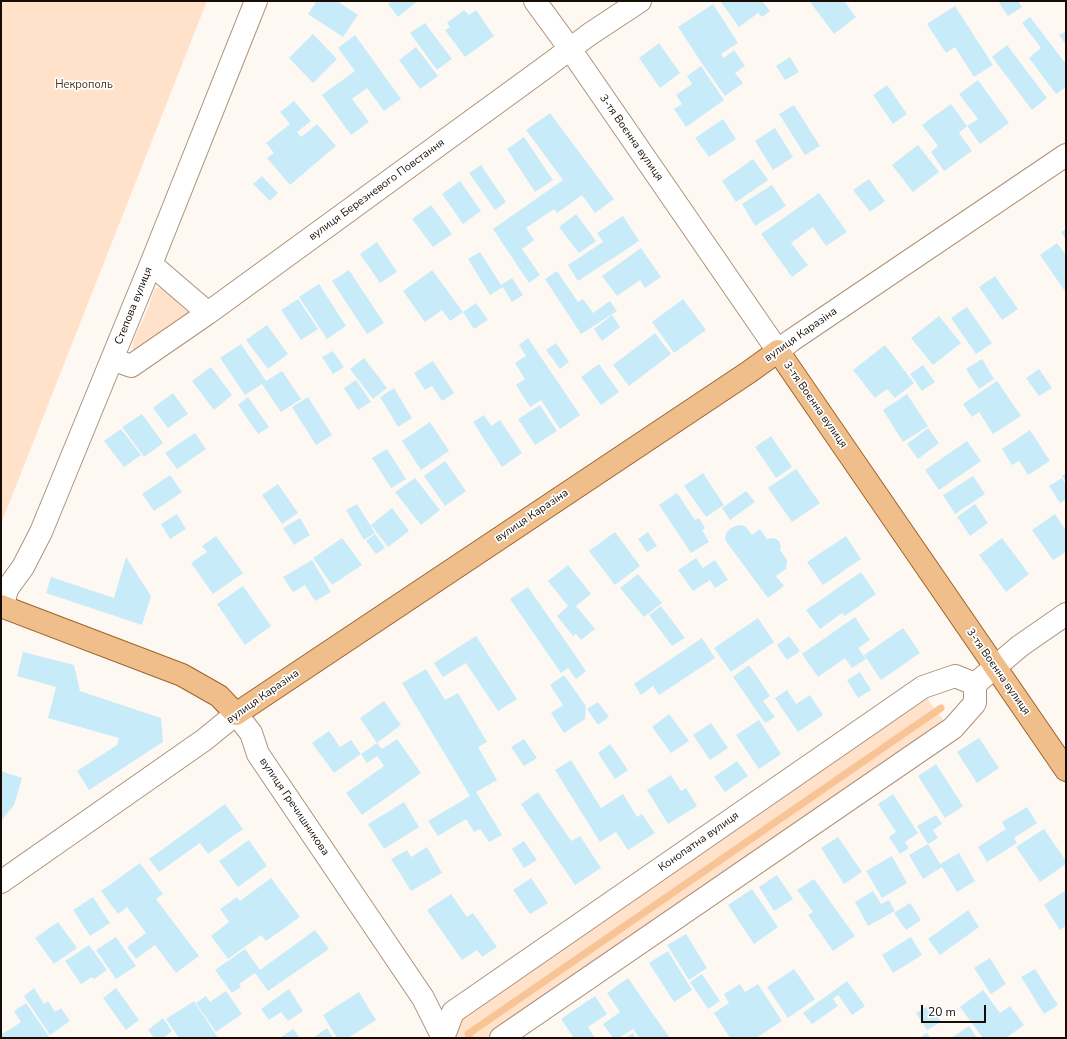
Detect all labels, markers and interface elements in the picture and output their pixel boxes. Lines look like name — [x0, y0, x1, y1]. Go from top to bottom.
park label: Некрополь — [55, 78, 113, 92]
street label: 3-тя Воєнна вулиця — [596, 92, 666, 184]
street label: вулиця Березневого Повстання — [307, 136, 447, 244]
street label: Степова вулиця — [112, 265, 156, 347]
street label: вулиця Каразіна — [762, 305, 840, 365]
street label: 3-тя Воєнна вулиця — [780, 359, 850, 451]
street label: вулиця Каразіна — [493, 487, 571, 545]
street label: 3-тя Воєнна вулиця — [963, 626, 1033, 718]
street label: вулиця Каразіна — [224, 667, 302, 727]
street label: вулиця Гречишникова — [256, 756, 332, 858]
street label: Конопатна вулиця — [656, 809, 742, 875]
scale bar — [923, 997, 988, 1023]
text: 20 m — [928, 1004, 956, 1020]

